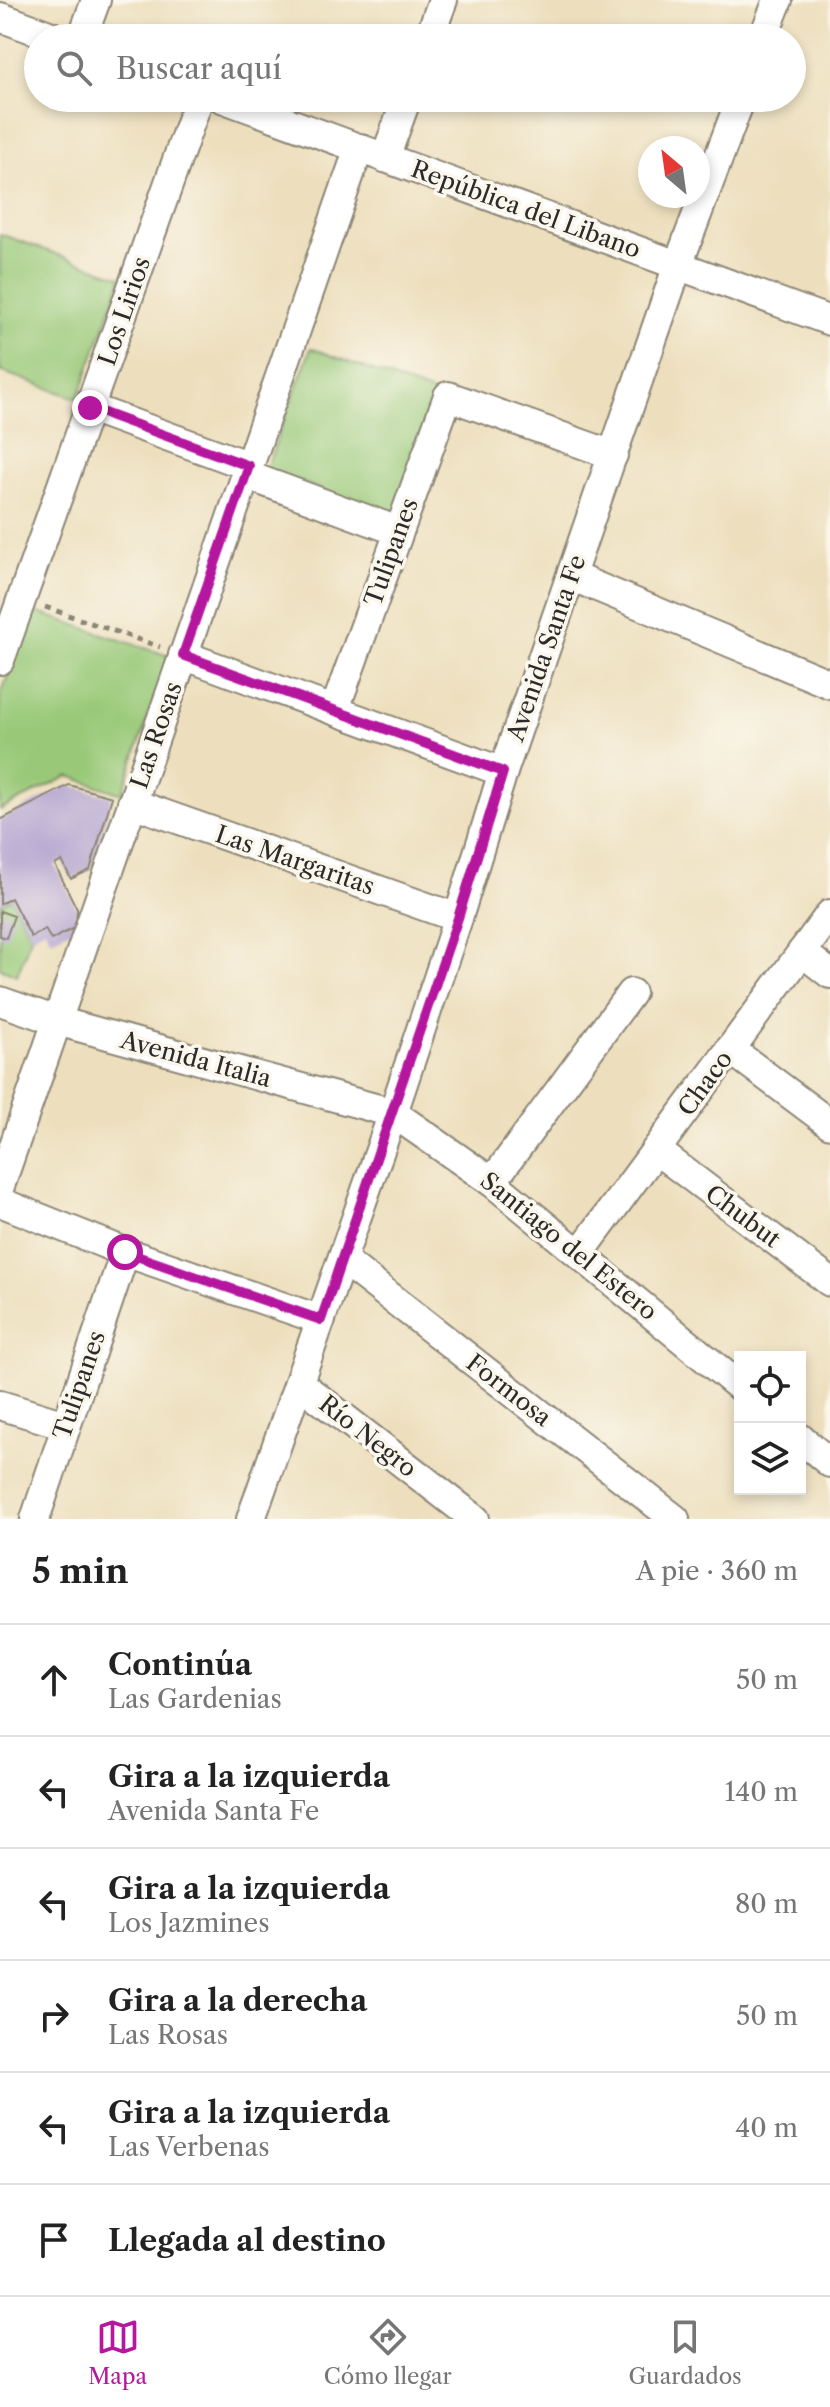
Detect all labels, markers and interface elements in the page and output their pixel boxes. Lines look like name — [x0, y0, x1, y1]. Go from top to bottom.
search box — [24, 24, 806, 112]
icon: search — [52, 46, 96, 90]
text: Buscar aquí — [116, 50, 282, 87]
north arrow — [638, 136, 710, 208]
street label: República del Libano — [407, 154, 645, 264]
street label: Los Lirios — [92, 253, 156, 369]
route end — [72, 390, 108, 426]
street label: Tulipanes — [358, 494, 424, 610]
street label: Avenida Santa Fe — [500, 551, 591, 746]
street label: Las Rosas — [124, 678, 188, 792]
street label: Las Margaritas — [212, 819, 378, 901]
street label: Avenida Italia — [117, 1025, 275, 1093]
street label: Chaco — [672, 1045, 738, 1121]
street label: Santiago del Estero — [475, 1166, 663, 1326]
street label: Chubut — [700, 1179, 787, 1254]
route start — [107, 1234, 143, 1270]
street label: Tulipanes — [47, 1327, 111, 1443]
street label: Formosa — [461, 1348, 557, 1432]
map controls — [734, 1351, 806, 1495]
button: locate — [734, 1351, 806, 1423]
street label: Río Negro — [313, 1389, 423, 1483]
button: layers — [734, 1423, 806, 1495]
text: 5 min — [32, 1550, 129, 1592]
text: A pie · 360 m — [636, 1555, 798, 1587]
text: Continúa — [108, 1646, 252, 1683]
icon: ahead — [32, 1658, 76, 1702]
text: 50 m — [736, 1664, 798, 1696]
text: Las Gardenias — [108, 1683, 282, 1715]
text: Gira a la izquierda — [108, 1758, 390, 1795]
icon: left — [32, 1770, 76, 1814]
text: 140 m — [724, 1776, 798, 1808]
text: Avenida Santa Fe — [108, 1795, 319, 1827]
text: Gira a la izquierda — [108, 1870, 390, 1907]
icon: left — [32, 1882, 76, 1926]
text: 80 m — [735, 1888, 798, 1920]
text: Los Jazmines — [108, 1907, 269, 1939]
text: Gira a la derecha — [108, 1982, 367, 2019]
icon: right — [32, 1994, 76, 2038]
text: 50 m — [736, 2000, 798, 2032]
text: Las Rosas — [108, 2019, 228, 2051]
text: Gira a la izquierda — [108, 2094, 390, 2131]
icon: left — [32, 2106, 76, 2150]
text: 40 m — [735, 2112, 798, 2144]
text: Las Verbenas — [108, 2131, 270, 2163]
icon: arrive — [32, 2218, 76, 2262]
text: Llegada al destino — [108, 2222, 386, 2259]
tab: Mapa — [88, 2315, 147, 2390]
tab: Cómo llegar — [324, 2315, 452, 2390]
tab: Guardados — [628, 2315, 742, 2390]

